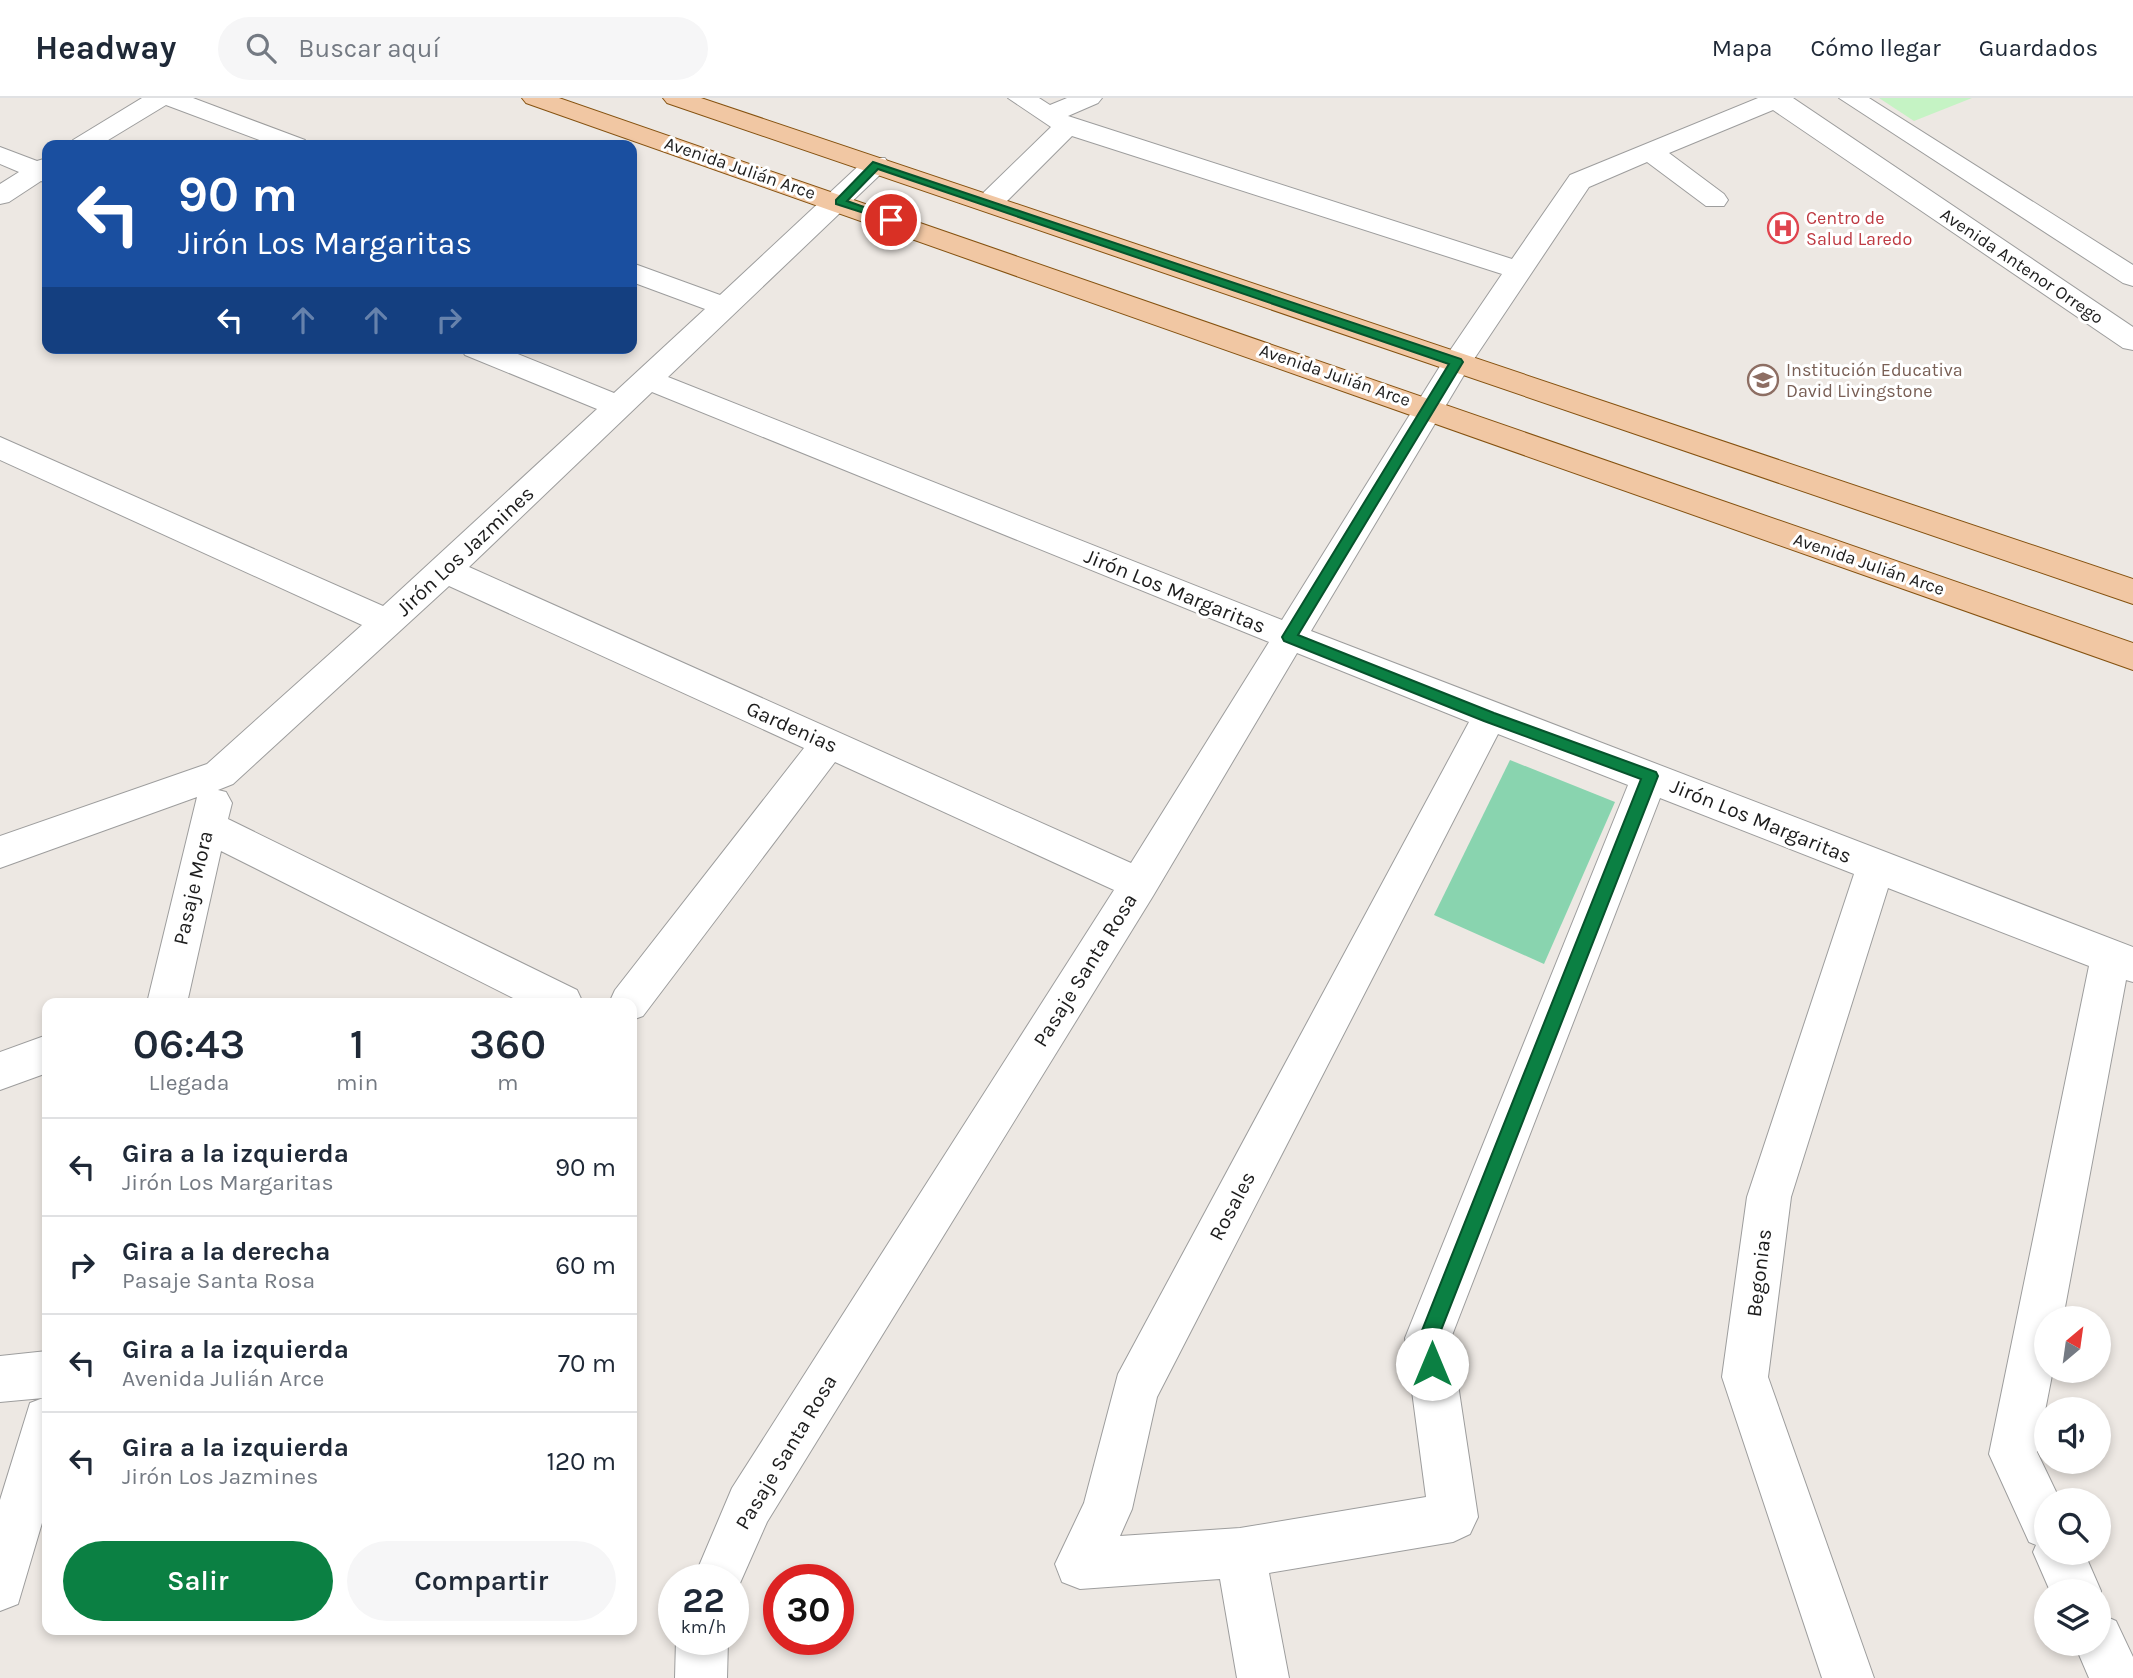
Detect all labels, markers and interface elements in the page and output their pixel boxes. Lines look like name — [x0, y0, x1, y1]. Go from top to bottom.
search box — [218, 17, 708, 80]
text: Headway — [35, 29, 176, 67]
icon: search — [242, 29, 280, 67]
text: Buscar aquí — [298, 33, 440, 64]
text: Mapa — [1712, 34, 1772, 62]
text: Cómo llegar — [1810, 34, 1941, 62]
text: Guardados — [1979, 34, 2098, 62]
street label: Avenida Julián Arce — [662, 132, 818, 204]
text: 90 m — [178, 166, 298, 223]
icon: left — [63, 168, 154, 259]
pin — [861, 190, 921, 250]
icon: arrive — [872, 201, 910, 239]
street label: Avenida Antenor Orrego — [1936, 203, 2108, 329]
place label: Centro de Salud Laredo — [1806, 207, 1912, 250]
hospital icon: Centro de Salud Laredo — [1766, 211, 1800, 245]
text: Jirón Los Margaritas — [178, 225, 472, 262]
icon: left — [211, 301, 249, 339]
icon: ahead — [284, 301, 322, 339]
icon: ahead — [357, 301, 395, 339]
icon: right — [430, 301, 468, 339]
street label: Avenida Julián Arce — [1257, 339, 1413, 411]
place label: Institución Educativa David Livingstone — [1786, 359, 1963, 402]
school or university icon: Institución Educativa David Livingstone — [1746, 363, 1780, 397]
street label: Jirón Los Jazmines — [391, 481, 539, 621]
street label: Avenida Julián Arce — [1791, 528, 1947, 600]
street label: Jirón Los Margaritas — [1081, 544, 1269, 638]
street label: Gardenias — [743, 696, 841, 758]
street label: Jirón Los Margaritas — [1667, 774, 1855, 868]
street label: Pasaje Mora — [168, 829, 218, 947]
street label: Pasaje Santa Rosa — [1028, 889, 1142, 1051]
text: 06:43 — [133, 1019, 245, 1069]
text: 1 — [350, 1019, 365, 1069]
text: 360 — [469, 1019, 546, 1069]
text: Llegada — [149, 1069, 230, 1096]
text: min — [336, 1069, 378, 1096]
text: m — [497, 1069, 518, 1096]
text: Gira a la izquierda — [122, 1138, 349, 1169]
icon: left — [63, 1148, 101, 1186]
text: 90 m — [555, 1152, 616, 1183]
street label: Rosales — [1204, 1167, 1260, 1245]
text: Jirón Los Margaritas — [122, 1169, 334, 1196]
street label: Begonias — [1742, 1228, 1776, 1318]
text: Gira a la derecha — [122, 1236, 331, 1267]
icon: right — [63, 1246, 101, 1284]
text: 60 m — [555, 1250, 616, 1281]
text: Pasaje Santa Rosa — [122, 1267, 315, 1294]
north arrow — [2034, 1306, 2110, 1382]
map controls — [2034, 1306, 2111, 1656]
position arrow — [1395, 1327, 1469, 1401]
text: Gira a la izquierda — [122, 1334, 349, 1365]
icon: left — [63, 1344, 101, 1382]
text: 70 m — [558, 1348, 616, 1379]
text: Avenida Julián Arce — [122, 1365, 324, 1392]
street label: Pasaje Santa Rosa — [730, 1370, 842, 1534]
button: sound — [2034, 1397, 2111, 1474]
text: Gira a la izquierda — [122, 1432, 349, 1463]
icon: left — [63, 1442, 101, 1480]
text: 120 m — [546, 1446, 616, 1477]
text: Jirón Los Jazmines — [122, 1463, 318, 1490]
button: search — [2034, 1488, 2111, 1565]
button: Salir — [63, 1541, 333, 1621]
button: Compartir — [347, 1541, 616, 1621]
speed limit sign: 30 — [763, 1564, 854, 1655]
button: layers — [2034, 1579, 2111, 1656]
text: 22 — [682, 1580, 725, 1621]
text: km/h — [681, 1616, 726, 1638]

